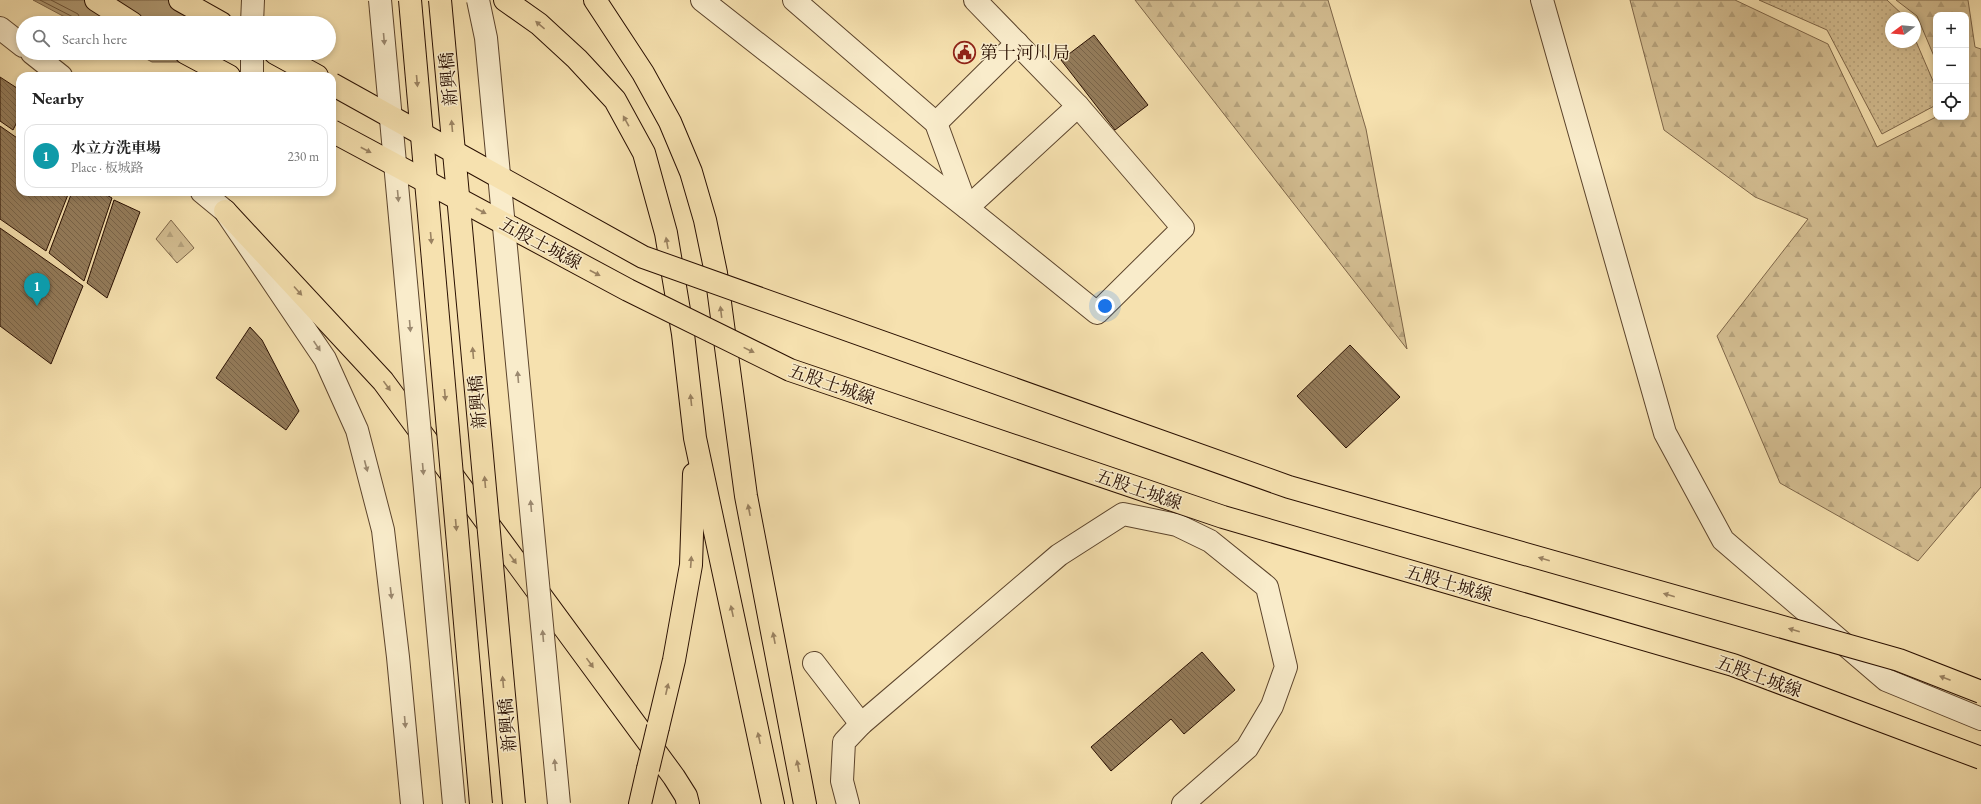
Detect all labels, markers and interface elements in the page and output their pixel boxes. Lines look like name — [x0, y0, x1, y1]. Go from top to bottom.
north arrow — [1885, 12, 1921, 48]
map controls — [1933, 12, 1969, 120]
button: + — [1933, 12, 1969, 48]
search box — [16, 16, 336, 60]
one-way arrow — [535, 21, 545, 29]
icon: search — [30, 27, 52, 49]
text: Search here — [62, 29, 127, 48]
one-way arrow — [381, 33, 387, 45]
public building icon: 第十河川局 — [952, 39, 978, 65]
place label: 第十河川局 — [980, 41, 1070, 64]
button: − — [1933, 48, 1969, 84]
street label: 新興橋 — [434, 51, 462, 107]
one-way arrow — [414, 75, 421, 87]
button: locate — [1933, 84, 1969, 120]
text: Nearby — [32, 87, 84, 109]
one-way arrow — [623, 115, 630, 127]
one-way arrow — [449, 120, 455, 132]
text: 水立方洗車場 — [71, 138, 161, 157]
one-way arrow — [361, 147, 372, 153]
text: 1 — [43, 148, 49, 165]
text: 230 m — [288, 148, 319, 165]
text: Place · 板城路 — [71, 159, 143, 176]
one-way arrow — [395, 190, 402, 202]
one-way arrow — [475, 208, 487, 215]
street label: 五股土城線 — [496, 212, 586, 274]
one-way arrow — [428, 232, 434, 244]
one-way arrow — [664, 237, 670, 250]
one-way arrow — [590, 269, 601, 276]
pin: 1 — [24, 273, 50, 306]
one-way arrow — [293, 286, 303, 296]
your location — [1095, 296, 1115, 316]
one-way arrow — [718, 306, 724, 318]
one-way arrow — [407, 320, 414, 332]
one-way arrow — [313, 341, 321, 351]
one-way arrow — [469, 347, 476, 359]
one-way arrow — [743, 347, 755, 353]
street label: 五股土城線 — [786, 358, 878, 410]
one-way arrow — [515, 371, 522, 383]
street label: 新興橋 — [463, 374, 491, 430]
one-way arrow — [382, 381, 391, 392]
one-way arrow — [442, 389, 448, 401]
one-way arrow — [687, 394, 694, 406]
one-way arrow — [363, 460, 369, 472]
one-way arrow — [420, 463, 427, 475]
street label: 五股土城線 — [1093, 463, 1185, 515]
one-way arrow — [481, 476, 488, 488]
one-way arrow — [527, 500, 534, 512]
one-way arrow — [746, 504, 752, 516]
one-way arrow — [453, 519, 460, 531]
one-way arrow — [509, 553, 518, 564]
one-way arrow — [688, 556, 695, 568]
one-way arrow — [1538, 556, 1550, 562]
street label: 五股土城線 — [1403, 560, 1495, 606]
one-way arrow — [387, 587, 394, 599]
one-way arrow — [1663, 592, 1675, 598]
one-way arrow — [728, 605, 734, 617]
one-way arrow — [1788, 627, 1800, 633]
one-way arrow — [539, 630, 546, 642]
one-way arrow — [770, 632, 776, 644]
street label: 五股土城線 — [1713, 650, 1805, 702]
one-way arrow — [586, 658, 595, 669]
one-way arrow — [1938, 674, 1950, 680]
one-way arrow — [499, 675, 506, 688]
one-way arrow — [665, 683, 671, 696]
street label: 新興橋 — [493, 697, 521, 753]
one-way arrow — [401, 716, 408, 728]
one-way arrow — [755, 732, 761, 745]
one-way arrow — [552, 759, 558, 771]
one-way arrow — [795, 760, 801, 772]

